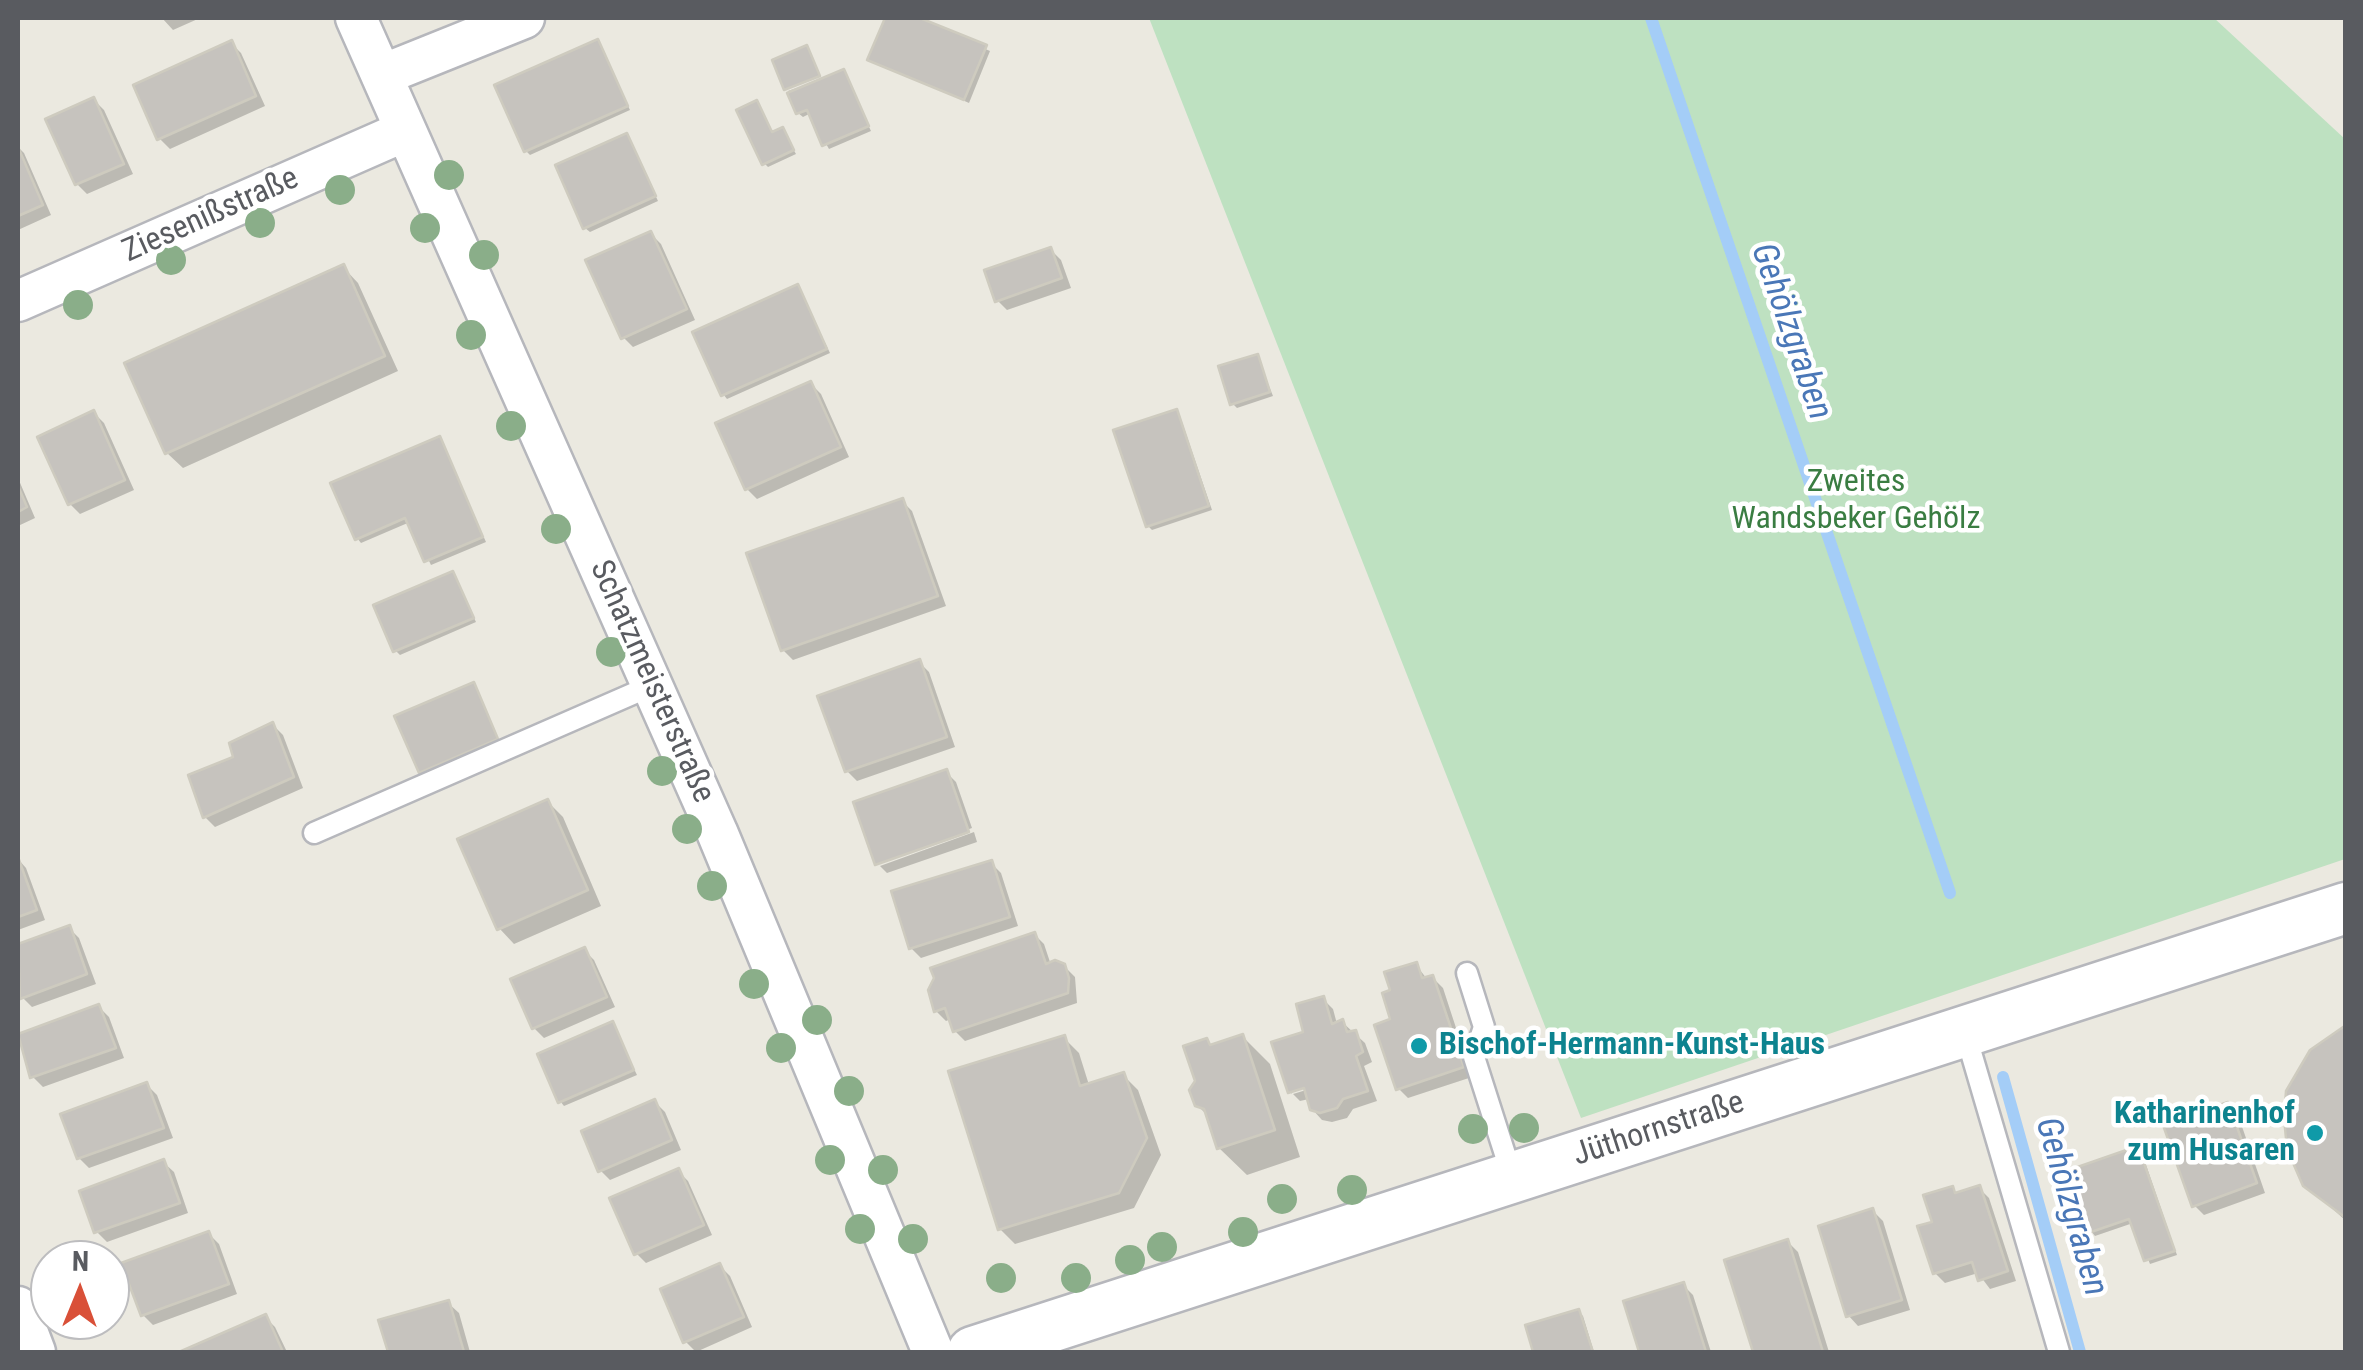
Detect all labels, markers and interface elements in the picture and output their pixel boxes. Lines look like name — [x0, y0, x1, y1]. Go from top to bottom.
street label: Ziesenißstraße — [117, 160, 305, 272]
water label: Gehölzgraben — [1740, 238, 1840, 426]
park label: Zweites Wandsbeker Gehölz — [1732, 464, 1980, 539]
street label: Schatzmeisterstraße — [580, 555, 722, 809]
place label: Bischof-Hermann-Kunst-Haus — [1439, 1027, 1825, 1065]
marker: Bischof-Hermann-Kunst-Haus — [1408, 1035, 1430, 1057]
street label: Jüthornstraße — [1569, 1084, 1749, 1176]
place label: Katharinenhof zum Husaren — [2114, 1096, 2295, 1171]
water label: Gehölzgraben — [2025, 1113, 2115, 1301]
marker: Katharinenhof zum Husaren — [2304, 1122, 2326, 1144]
north arrow — [30, 1240, 130, 1340]
text: N — [72, 1245, 89, 1278]

